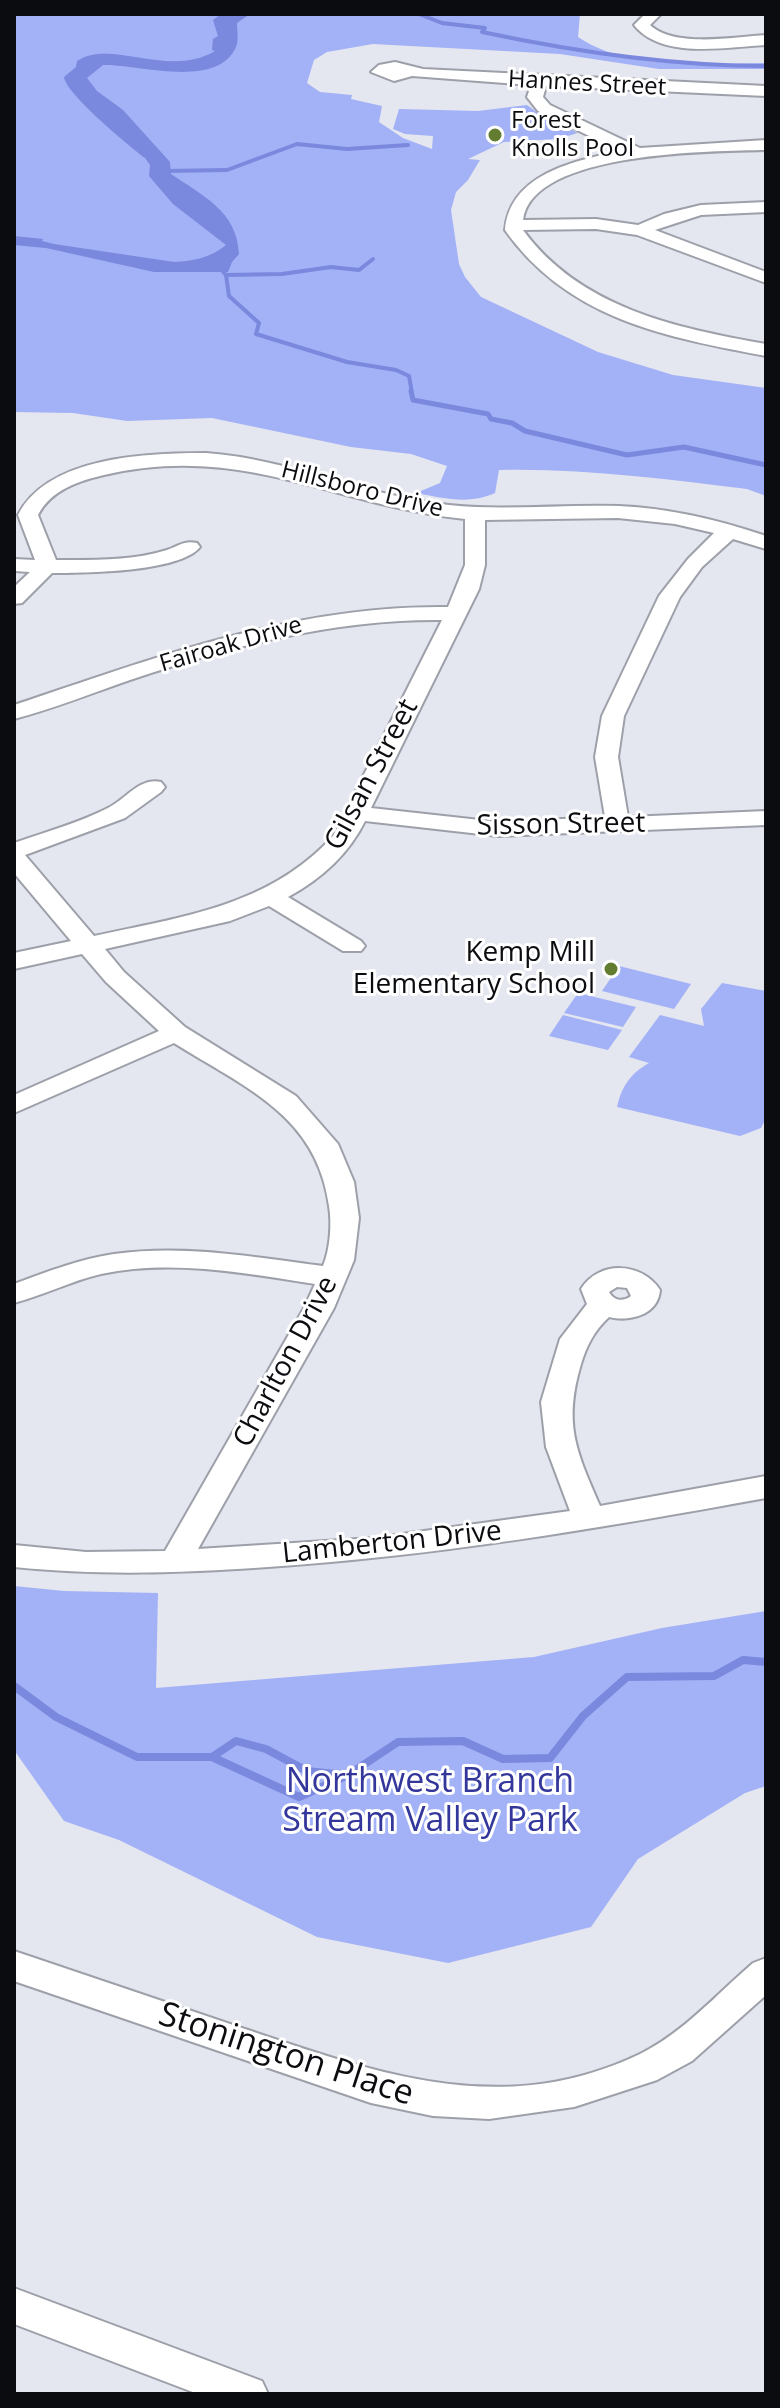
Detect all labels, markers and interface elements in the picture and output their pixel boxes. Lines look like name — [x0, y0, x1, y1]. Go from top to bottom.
street label: Hannes Street — [507, 65, 667, 103]
place label: Forest Knolls Pool — [511, 107, 634, 163]
marker: Forest Knolls Pool — [486, 126, 504, 144]
street label: Hillsboro Drive — [278, 456, 446, 524]
street label: Fairoak Drive — [156, 611, 306, 679]
street label: Gilsan Street — [318, 694, 426, 856]
street label: Sisson Street — [476, 807, 646, 843]
place label: Kemp Mill Elementary School — [353, 936, 595, 1002]
marker: Kemp Mill Elementary School — [602, 960, 620, 978]
street label: Charlton Drive — [227, 1271, 345, 1453]
street label: Lamberton Drive — [281, 1515, 503, 1571]
park label: Northwest Branch Stream Valley Park — [282, 1762, 578, 1842]
street label: Stonington Place — [153, 1995, 419, 2115]

